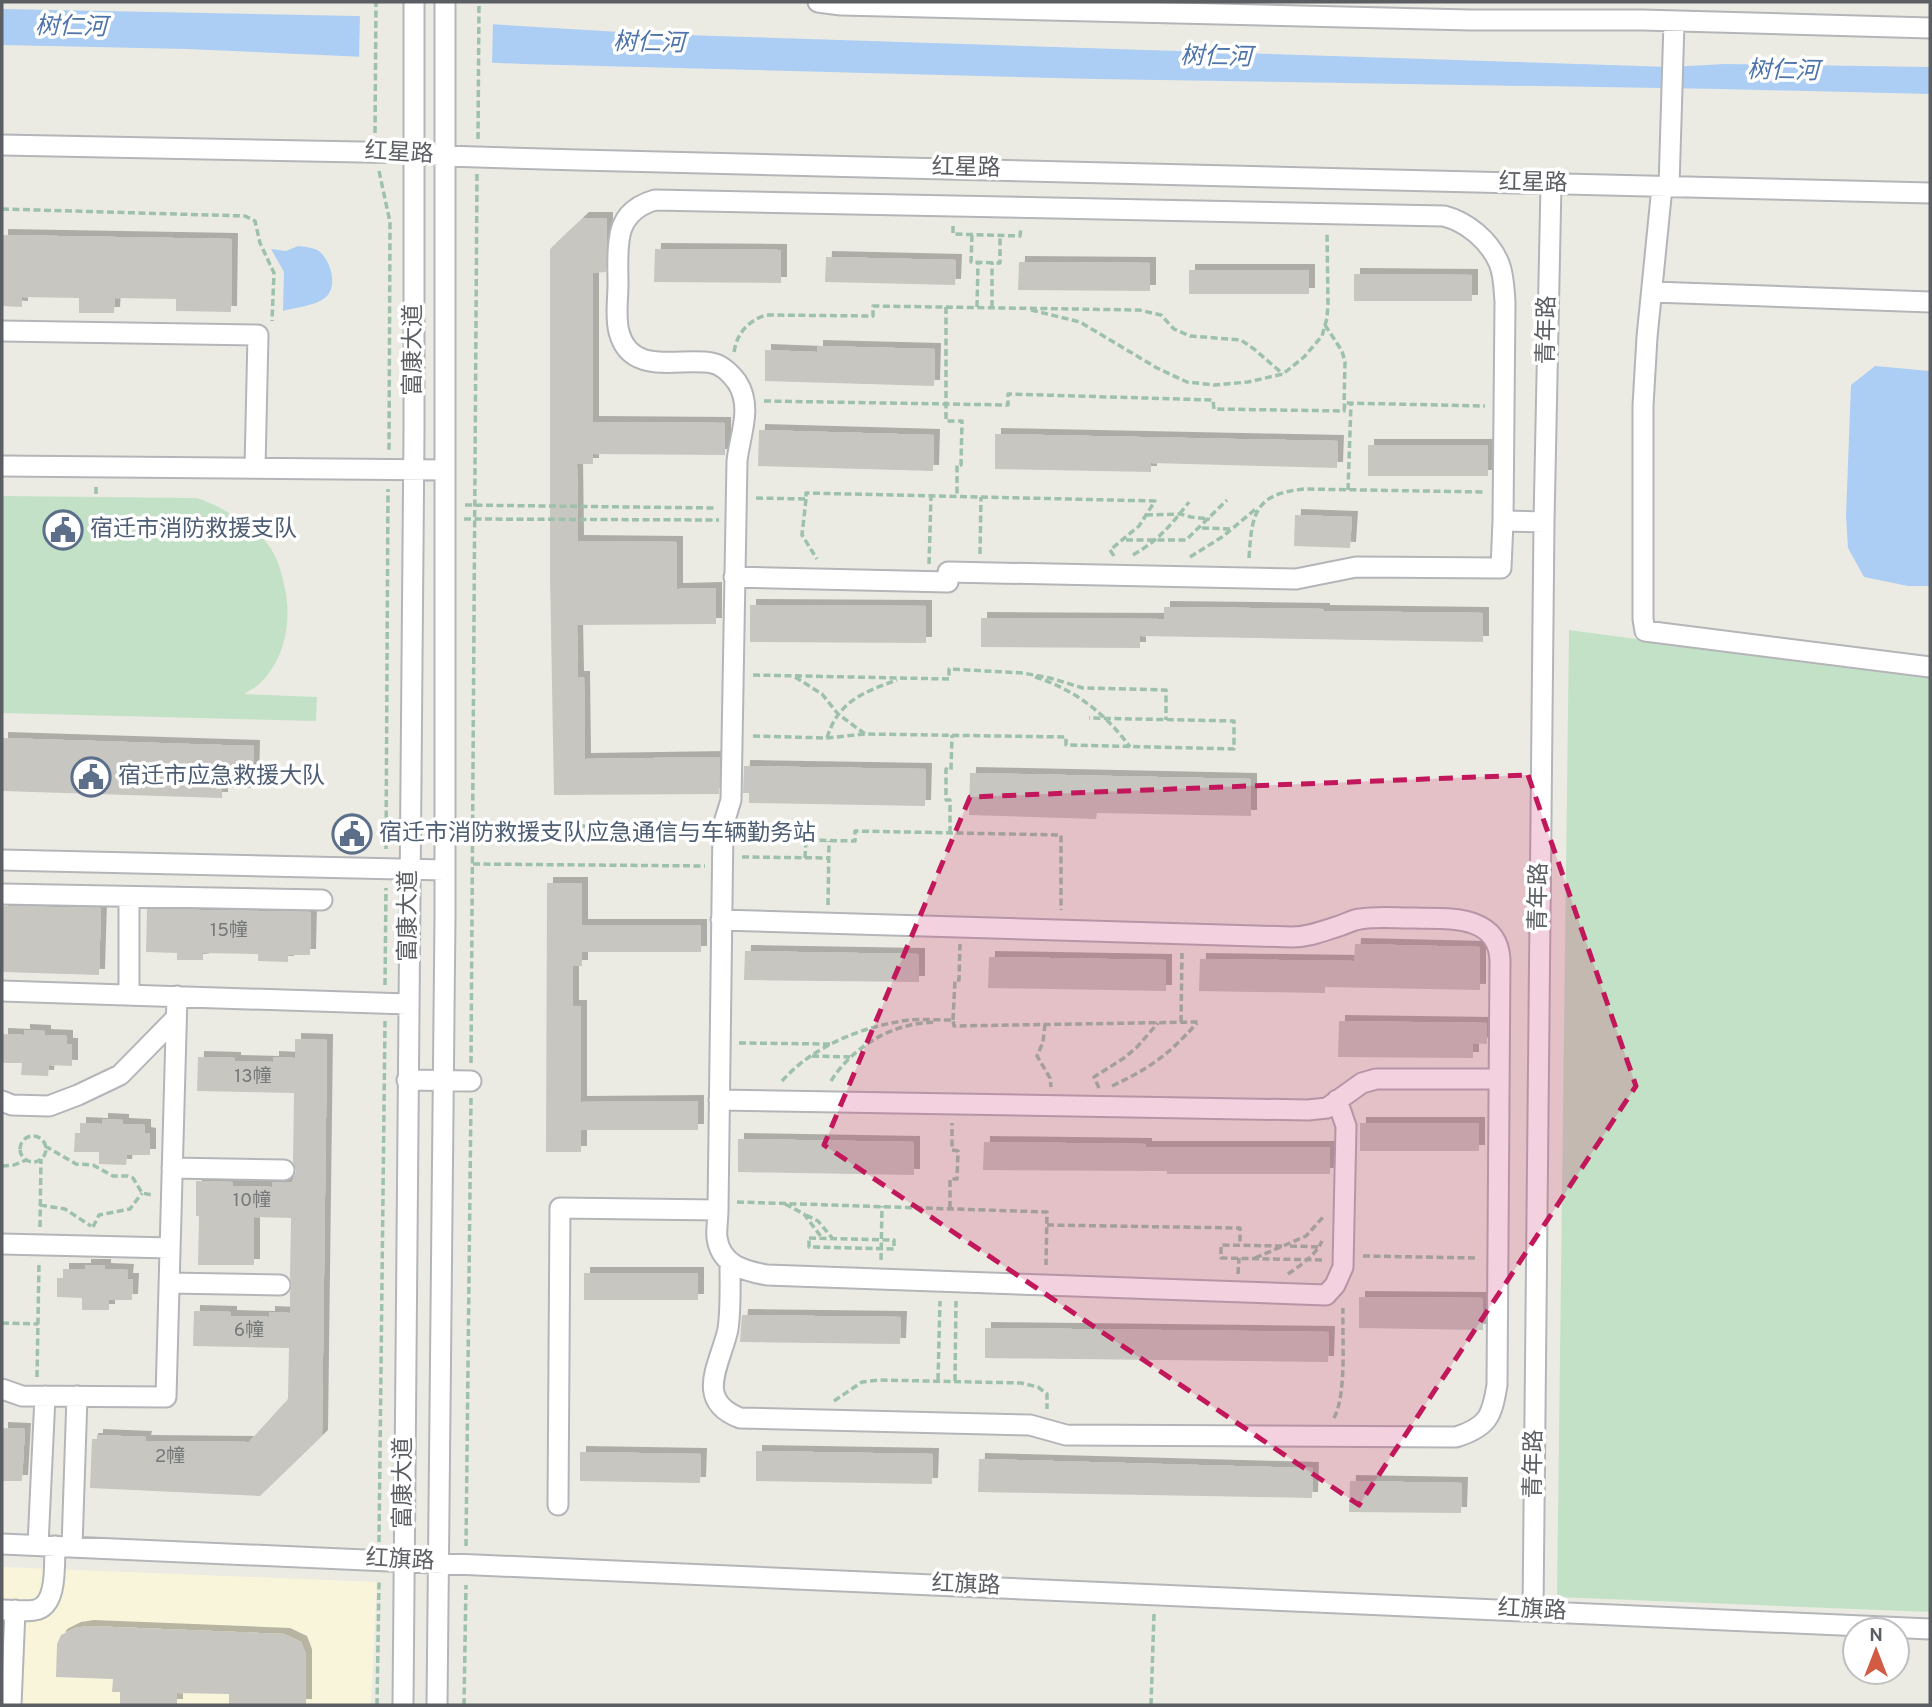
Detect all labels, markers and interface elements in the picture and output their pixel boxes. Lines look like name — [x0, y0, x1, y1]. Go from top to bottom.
water label: 树仁河 — [35, 12, 111, 44]
water label: 树仁河 — [613, 28, 689, 60]
water label: 树仁河 — [1180, 42, 1256, 74]
water label: 树仁河 — [1747, 56, 1823, 88]
street label: 红星路 — [364, 138, 434, 170]
street label: 红星路 — [931, 154, 1001, 184]
street label: 红星路 — [1498, 169, 1568, 199]
street label: 青年路 — [1533, 295, 1563, 365]
street label: 富康大道 — [400, 304, 429, 396]
public building icon: 宿迁市消防救援支队 — [42, 509, 84, 551]
place label: 宿迁市消防救援支队 — [90, 516, 297, 545]
public building icon: 宿迁市应急救援大队 — [70, 756, 112, 798]
place label: 宿迁市应急救援大队 — [118, 763, 325, 792]
public building icon: 宿迁市消防救援支队应急通信与车辆勤务站 — [331, 813, 373, 855]
place label: 宿迁市消防救援支队应急通信与车辆勤务站 — [379, 820, 816, 849]
street label: 青年路 — [1525, 862, 1555, 932]
street label: 富康大道 — [395, 870, 424, 962]
house number: 15幢 — [210, 919, 248, 943]
house number: 13幢 — [234, 1065, 272, 1089]
house number: 10幢 — [233, 1189, 271, 1213]
house number: 6幢 — [234, 1319, 264, 1343]
street label: 青年路 — [1520, 1429, 1550, 1499]
street label: 富康大道 — [390, 1437, 419, 1529]
house number: 2幢 — [155, 1445, 185, 1469]
street label: 红旗路 — [365, 1545, 435, 1577]
street label: 红旗路 — [931, 1570, 1001, 1602]
street label: 红旗路 — [1497, 1595, 1567, 1627]
north arrow — [1841, 1616, 1911, 1686]
text: N — [1869, 1624, 1883, 1648]

